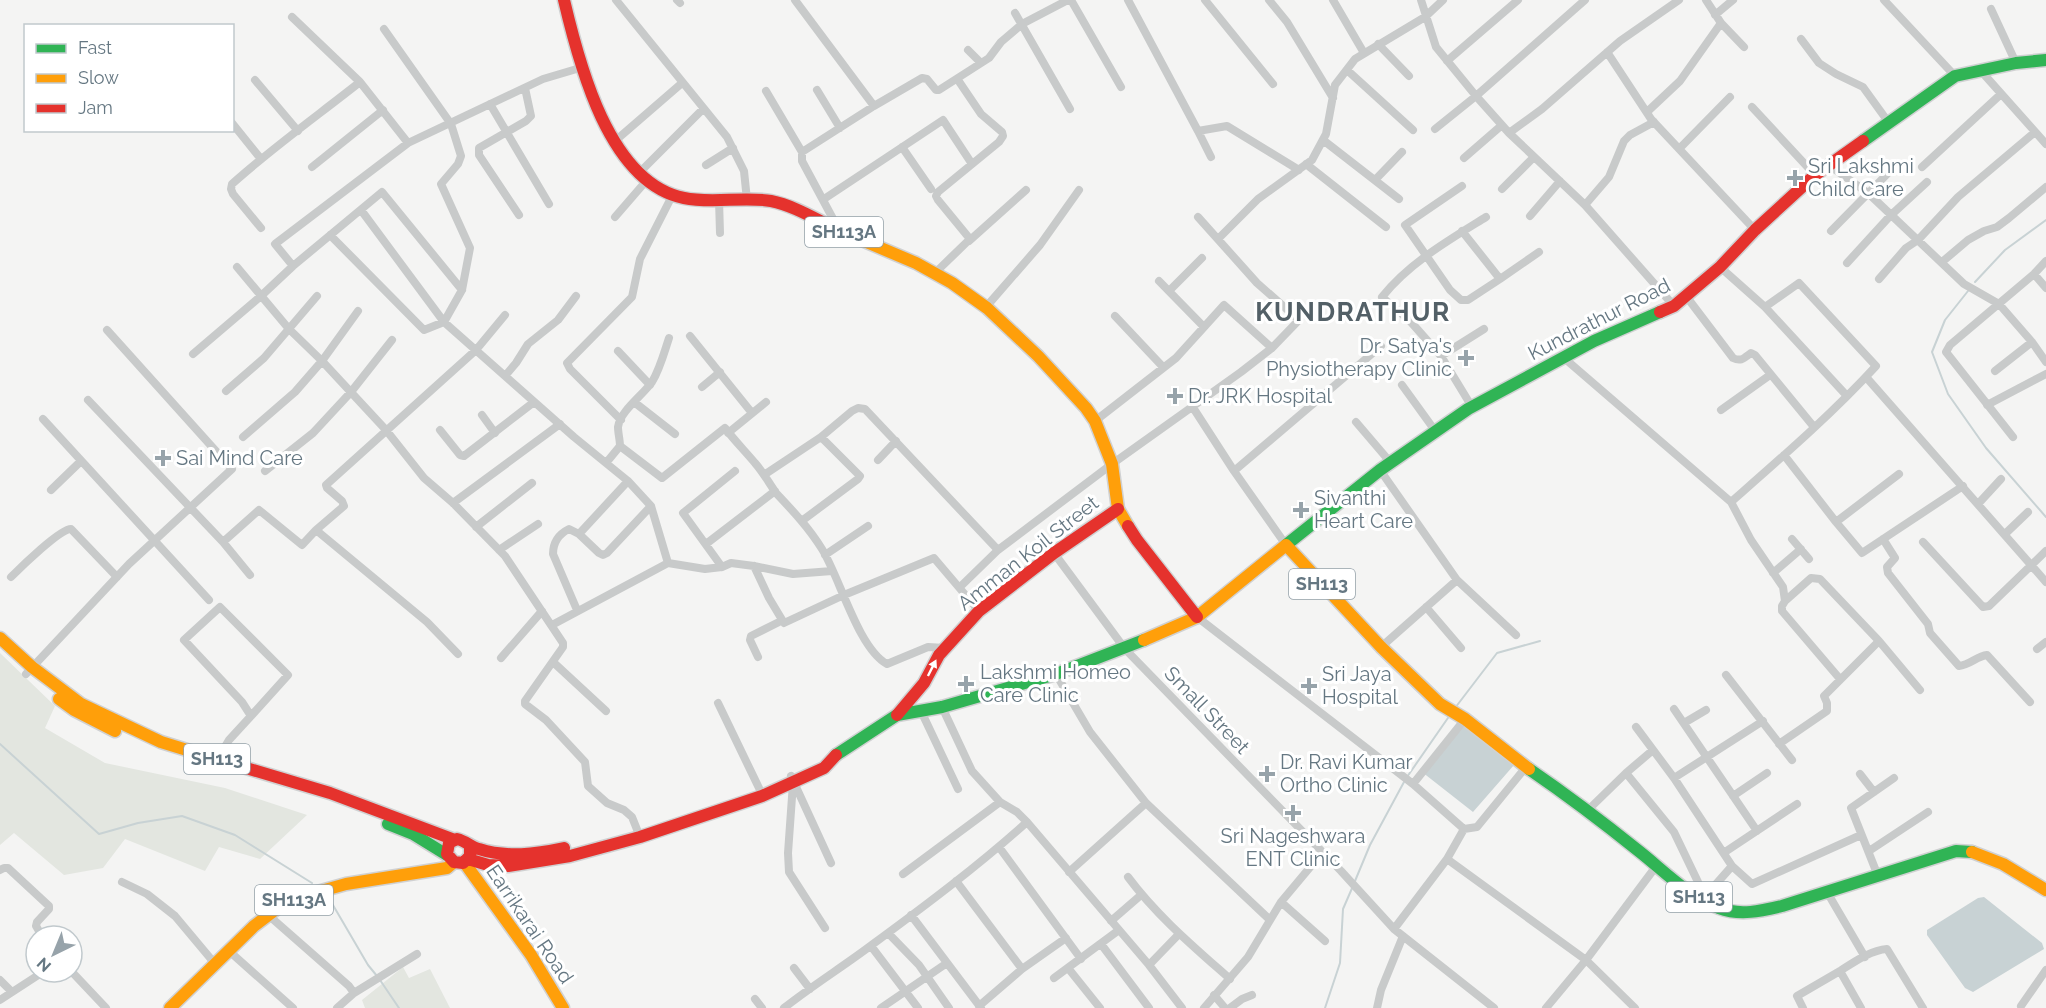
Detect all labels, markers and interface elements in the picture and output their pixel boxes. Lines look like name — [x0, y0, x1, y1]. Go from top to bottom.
legend — [24, 24, 234, 132]
text: Fast — [78, 37, 112, 58]
text: Slow — [78, 67, 119, 88]
text: Jam — [78, 97, 113, 118]
place label: Sri Lakshmi Child Care — [1808, 154, 1914, 201]
marker: Sri Lakshmi Child Care — [1786, 169, 1804, 187]
road number: SH113A — [805, 217, 883, 247]
street label: Kundrathur Road — [1524, 273, 1674, 365]
district label: KUNDRATHUR — [1255, 297, 1451, 327]
place label: Dr. Satya's Physiotherapy Clinic — [1266, 334, 1452, 381]
marker: Dr. Satya's Physiotherapy Clinic — [1457, 349, 1475, 367]
place label: Dr. JRK Hospital — [1188, 384, 1333, 408]
marker: Dr. JRK Hospital — [1166, 387, 1184, 405]
place label: Sai Mind Care — [176, 446, 303, 470]
marker: Sai Mind Care — [154, 449, 172, 467]
place label: Sivanthi Heart Care — [1314, 486, 1413, 533]
street label: Amman Koil Street — [953, 490, 1103, 615]
marker: Sivanthi Heart Care — [1292, 501, 1310, 519]
road number: SH113 — [1289, 569, 1355, 599]
one-way arrow — [927, 660, 937, 677]
place label: Lakshmi Homeo Care Clinic — [980, 660, 1131, 707]
street label: Small Street — [1159, 661, 1255, 759]
place label: Sri Jaya Hospital — [1322, 662, 1398, 709]
marker: Lakshmi Homeo Care Clinic — [957, 675, 975, 693]
marker: Sri Jaya Hospital — [1300, 677, 1318, 695]
road number: SH113 — [184, 744, 250, 774]
place label: Dr. Ravi Kumar Ortho Clinic — [1280, 750, 1413, 797]
marker: Dr. Ravi Kumar Ortho Clinic — [1258, 765, 1276, 783]
marker: Sri Nageshwara ENT Clinic — [1284, 804, 1302, 822]
place label: Sri Nageshwara ENT Clinic — [1221, 824, 1365, 871]
street label: Earrikarai Road — [481, 860, 579, 988]
road number: SH113 — [1666, 882, 1732, 912]
road number: SH113A — [255, 885, 333, 915]
north arrow — [24, 924, 84, 984]
text: N — [33, 953, 55, 976]

